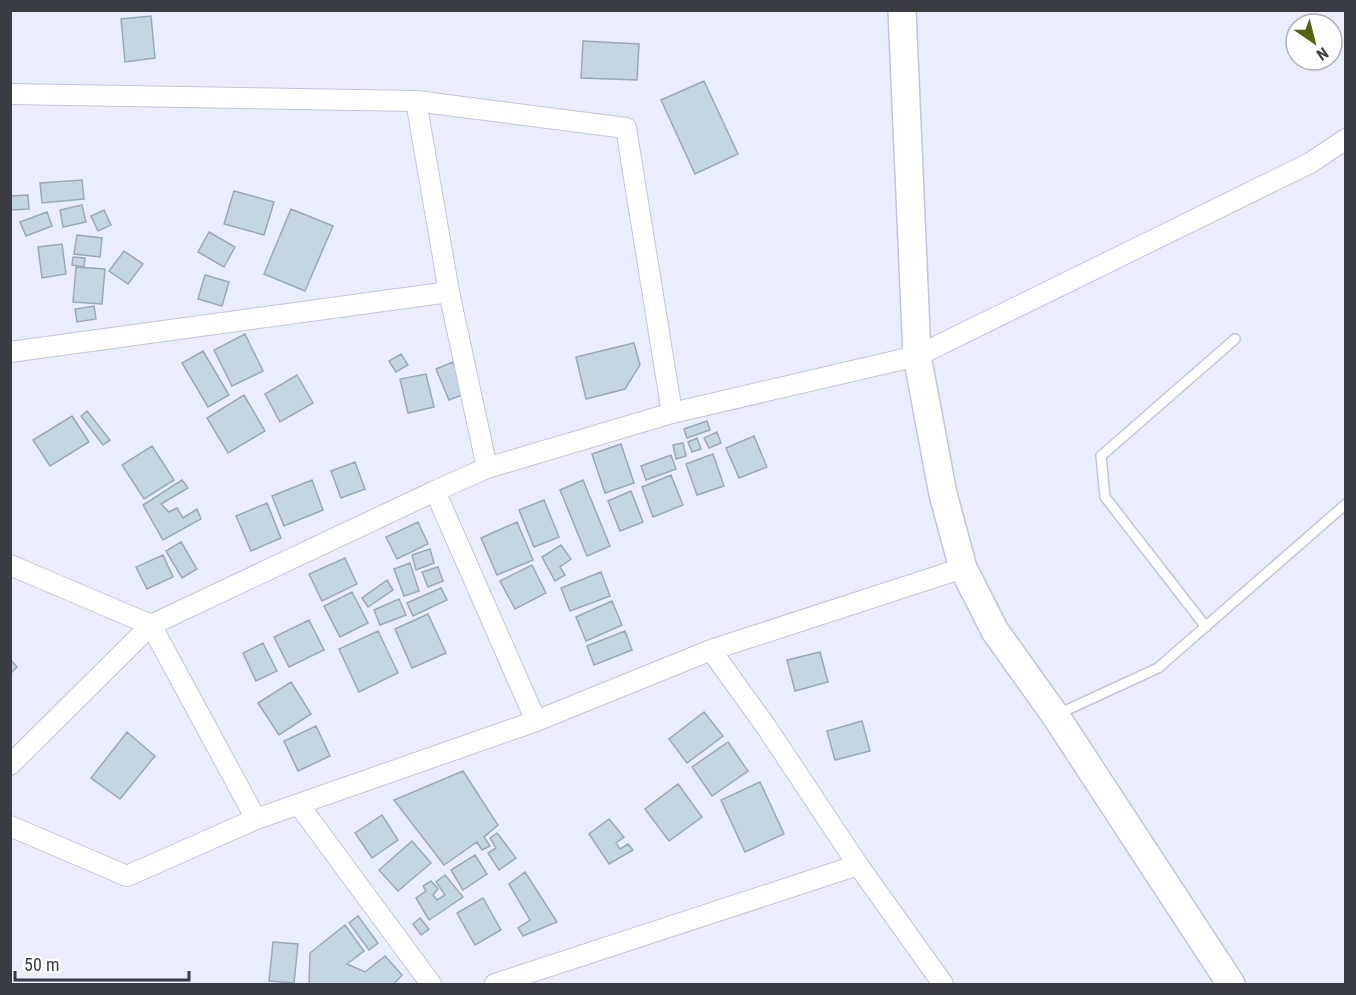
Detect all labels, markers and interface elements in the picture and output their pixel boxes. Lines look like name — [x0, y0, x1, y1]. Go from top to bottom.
north arrow — [1284, 12, 1344, 72]
text: N — [1313, 43, 1332, 64]
scale bar — [15, 944, 189, 982]
text: 50 m — [24, 954, 59, 975]

